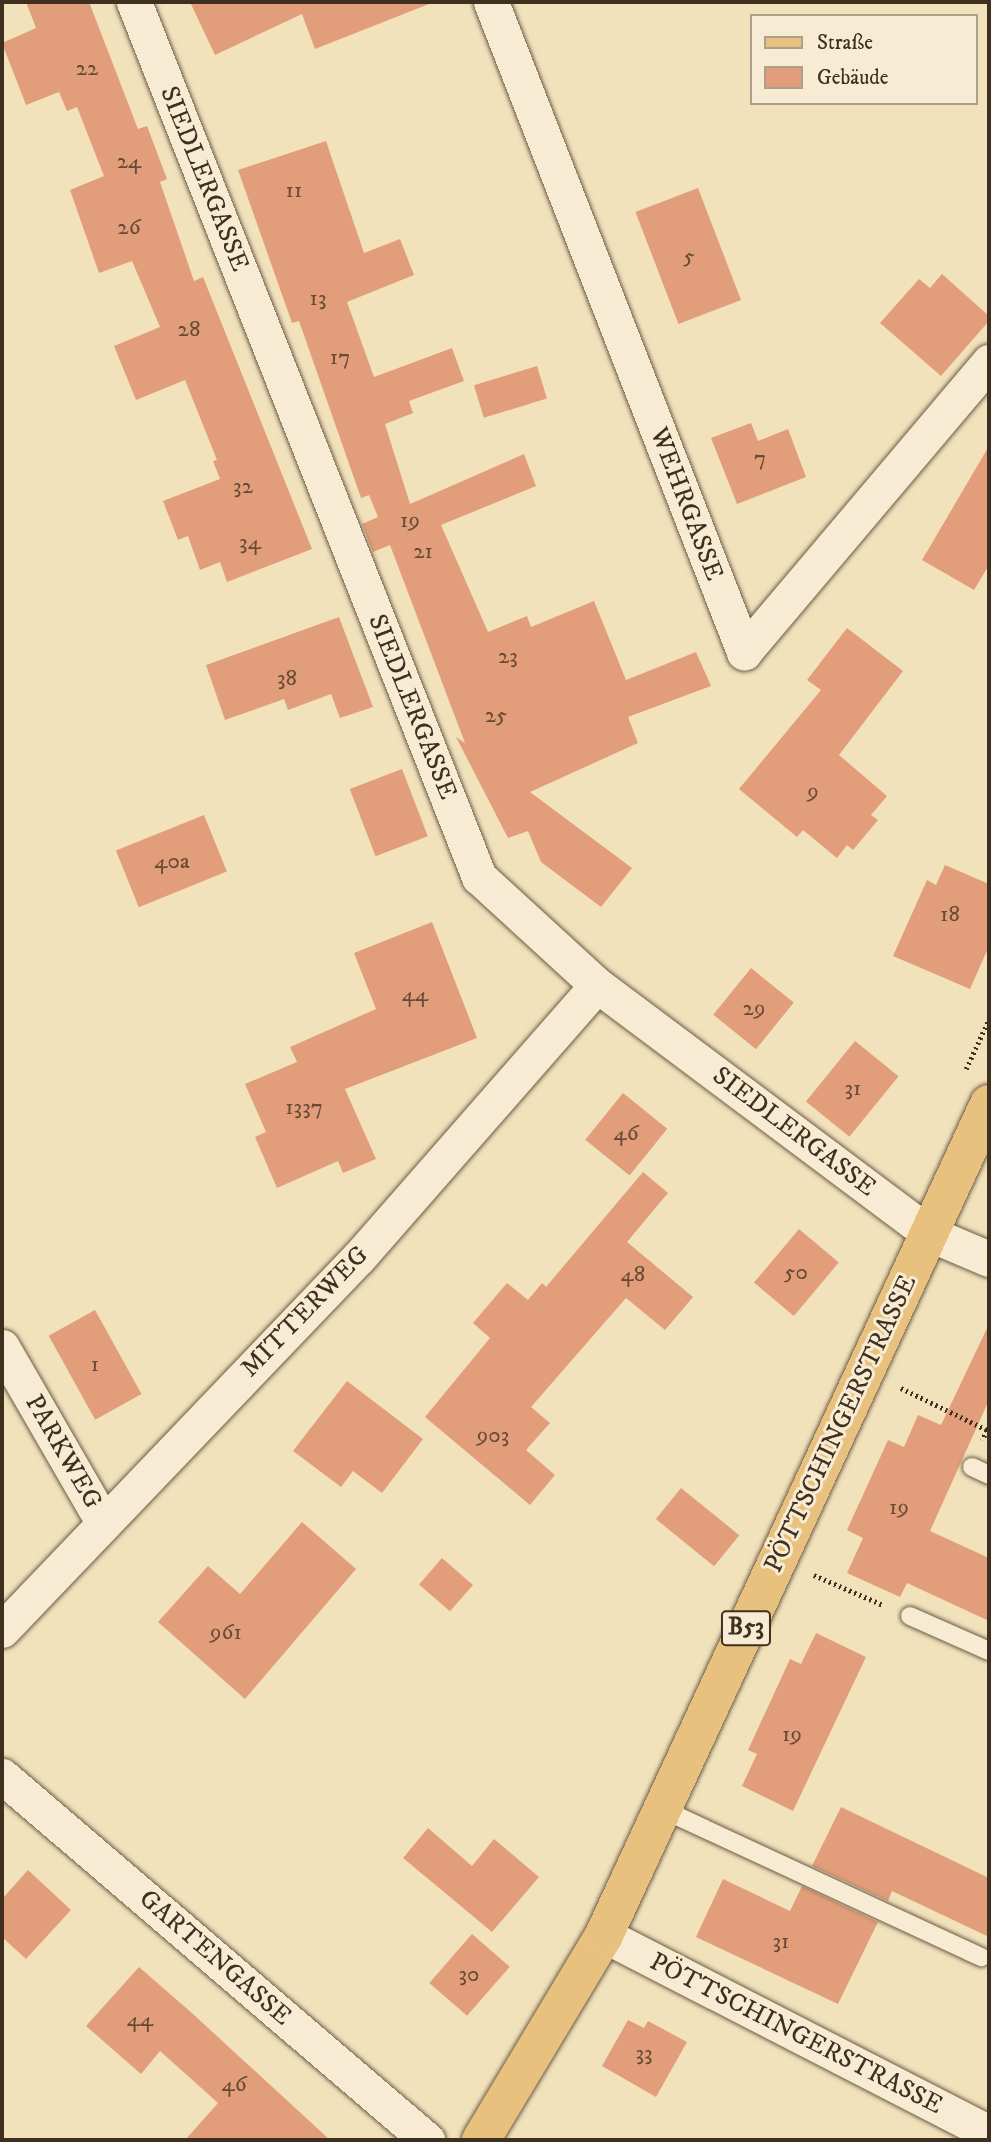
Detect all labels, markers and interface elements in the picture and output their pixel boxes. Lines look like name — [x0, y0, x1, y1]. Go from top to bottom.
legend — [750, 14, 977, 105]
text: Straße — [817, 30, 873, 56]
house number: 22 — [76, 55, 98, 83]
text: Gebäude — [817, 65, 888, 91]
street label: SIEDLERGASSE — [153, 82, 255, 276]
house number: 24 — [117, 148, 141, 176]
house number: 11 — [286, 177, 302, 205]
house number: 26 — [117, 214, 141, 242]
house number: 5 — [683, 243, 695, 271]
house number: 13 — [309, 285, 327, 313]
house number: 28 — [178, 316, 200, 344]
house number: 17 — [330, 344, 350, 372]
street label: WEHRGASSE — [642, 423, 730, 585]
house number: 7 — [754, 445, 766, 473]
house number: 32 — [233, 473, 253, 501]
house number: 19 — [400, 507, 420, 535]
house number: 34 — [239, 529, 261, 557]
house number: 21 — [413, 538, 433, 566]
street label: SIEDLERGASSE — [361, 610, 463, 804]
house number: 23 — [498, 643, 518, 671]
house number: 38 — [277, 665, 297, 693]
house number: 25 — [485, 702, 507, 730]
house number: 9 — [807, 778, 819, 806]
house number: 40a — [154, 848, 190, 876]
house number: 18 — [940, 901, 960, 929]
house number: 44 — [402, 981, 428, 1009]
house number: 29 — [743, 995, 765, 1023]
street label: SIEDLERGASSE — [706, 1060, 882, 1204]
house number: 31 — [844, 1075, 862, 1103]
house number: 1337 — [285, 1094, 323, 1122]
house number: 46 — [613, 1120, 639, 1148]
street label: MITTERWEG — [235, 1240, 375, 1384]
house number: 50 — [784, 1259, 808, 1287]
house number: 48 — [621, 1261, 645, 1289]
street label: PÖTTSCHINGERSTRASSE — [758, 1270, 924, 1578]
house number: 1 — [91, 1351, 99, 1379]
street label: PARKWEG — [18, 1389, 108, 1515]
house number: 903 — [477, 1422, 509, 1450]
house number: 19 — [889, 1494, 909, 1522]
road number: B53 — [720, 1608, 772, 1648]
house number: 961 — [210, 1619, 242, 1647]
house number: 19 — [782, 1721, 802, 1749]
street label: GARTENGASSE — [132, 1883, 298, 2033]
house number: 31 — [772, 1928, 790, 1956]
street label: PÖTTSCHINGERSTRASSE — [644, 1946, 948, 2122]
house number: 30 — [459, 1961, 479, 1989]
house number: 44 — [127, 2006, 153, 2034]
house number: 33 — [635, 2040, 653, 2068]
house number: 46 — [221, 2071, 247, 2099]

